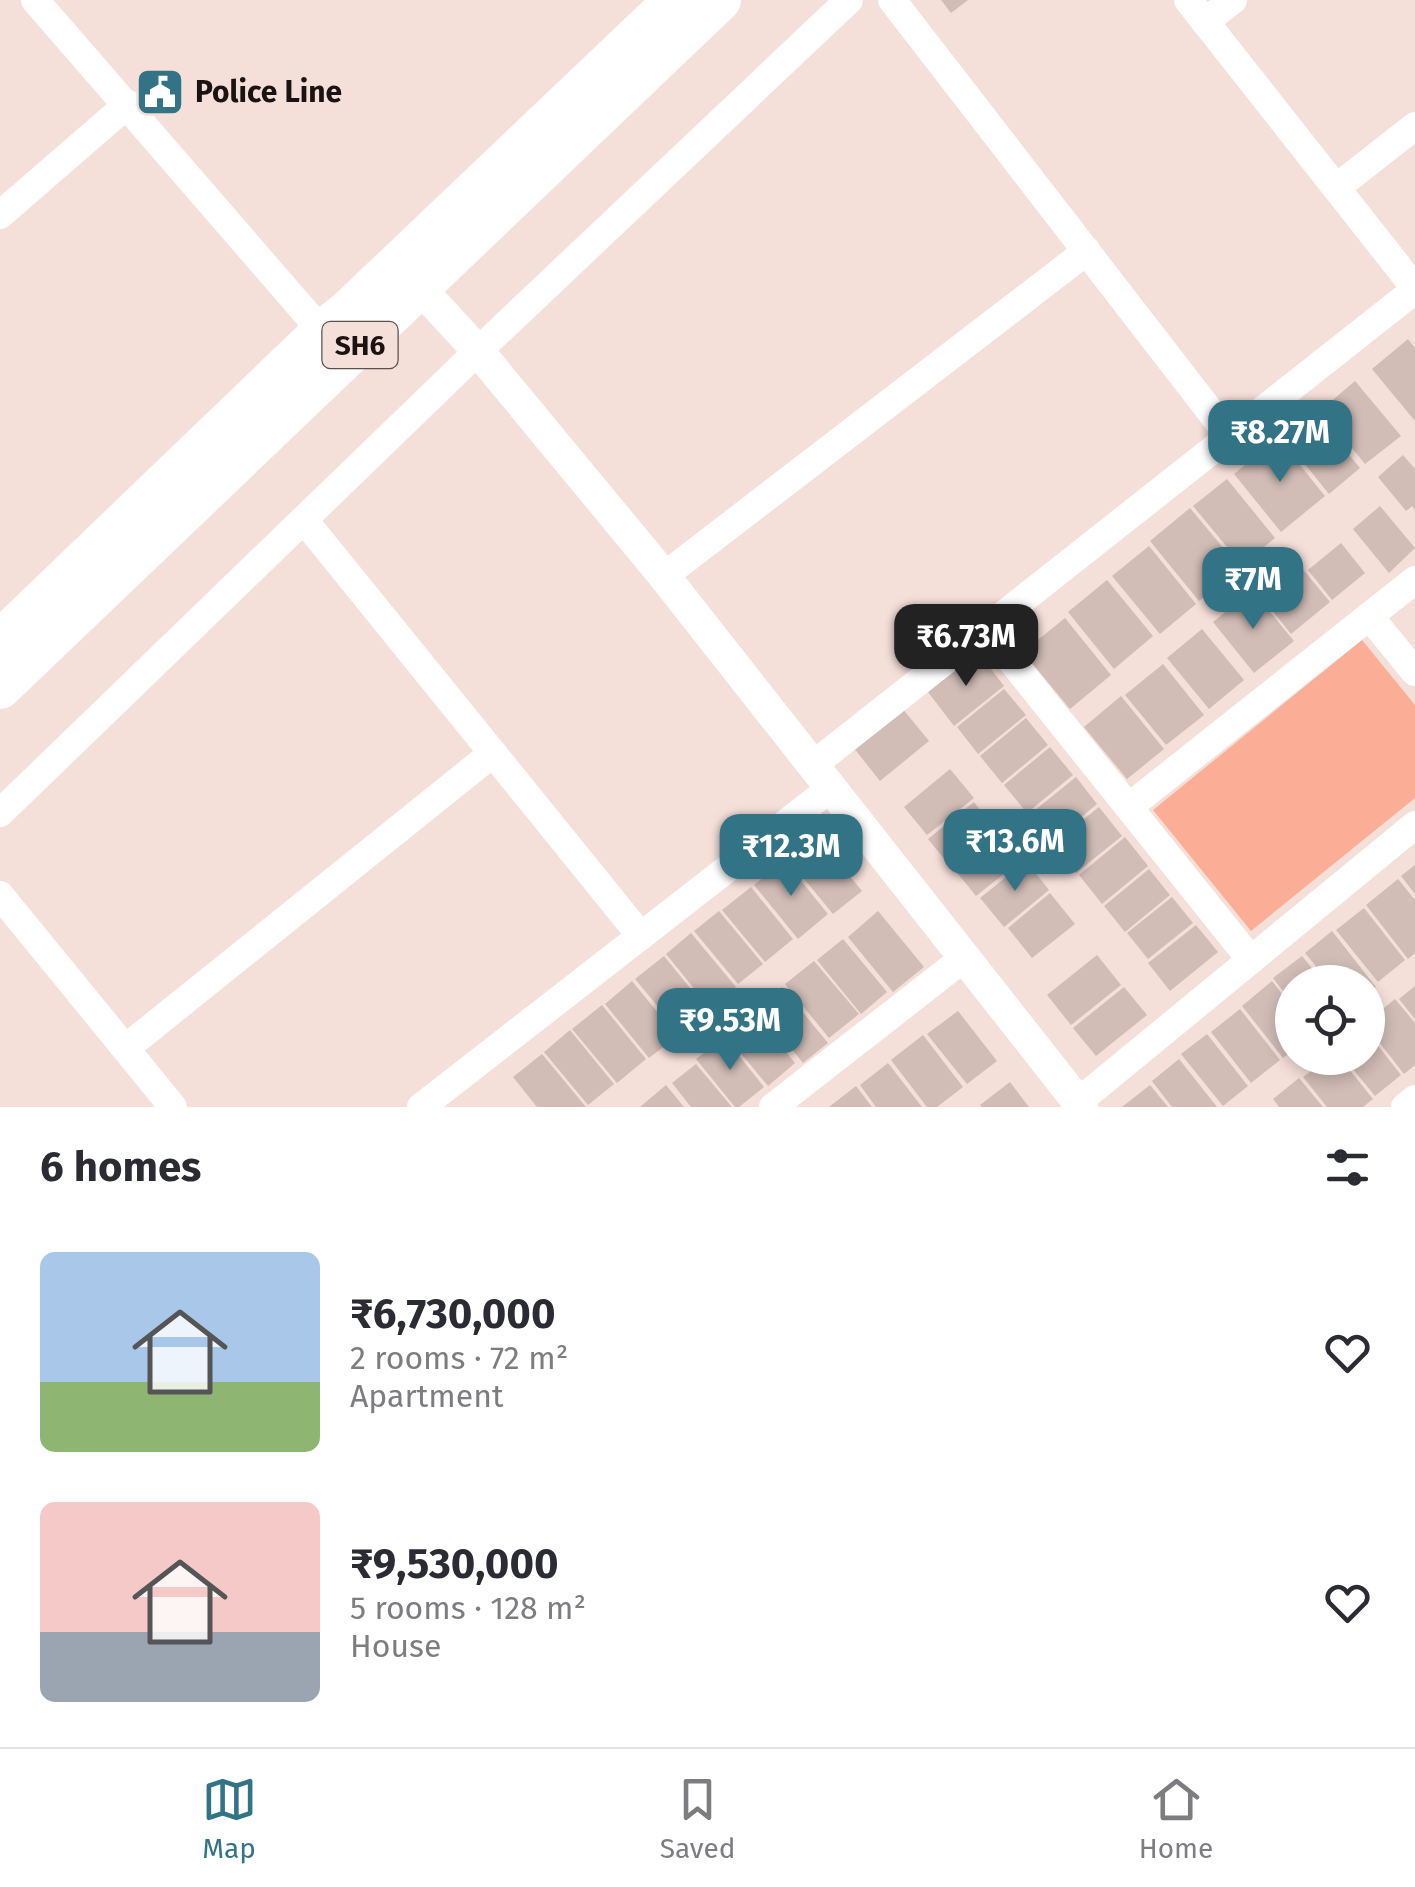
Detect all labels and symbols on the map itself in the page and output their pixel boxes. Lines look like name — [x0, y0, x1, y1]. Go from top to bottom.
public building icon: Police Line — [134, 66, 186, 118]
place label: Police Line — [195, 74, 342, 110]
road number: SH6 — [322, 322, 398, 368]
pin: ₹8.27M — [1199, 400, 1361, 485]
pin: ₹7M — [1205, 547, 1301, 632]
pin: ₹6.73M — [885, 604, 1047, 689]
pin: ₹13.6M — [934, 809, 1096, 894]
pin: ₹12.3M — [710, 814, 872, 899]
pin: ₹9.53M — [649, 988, 811, 1073]

